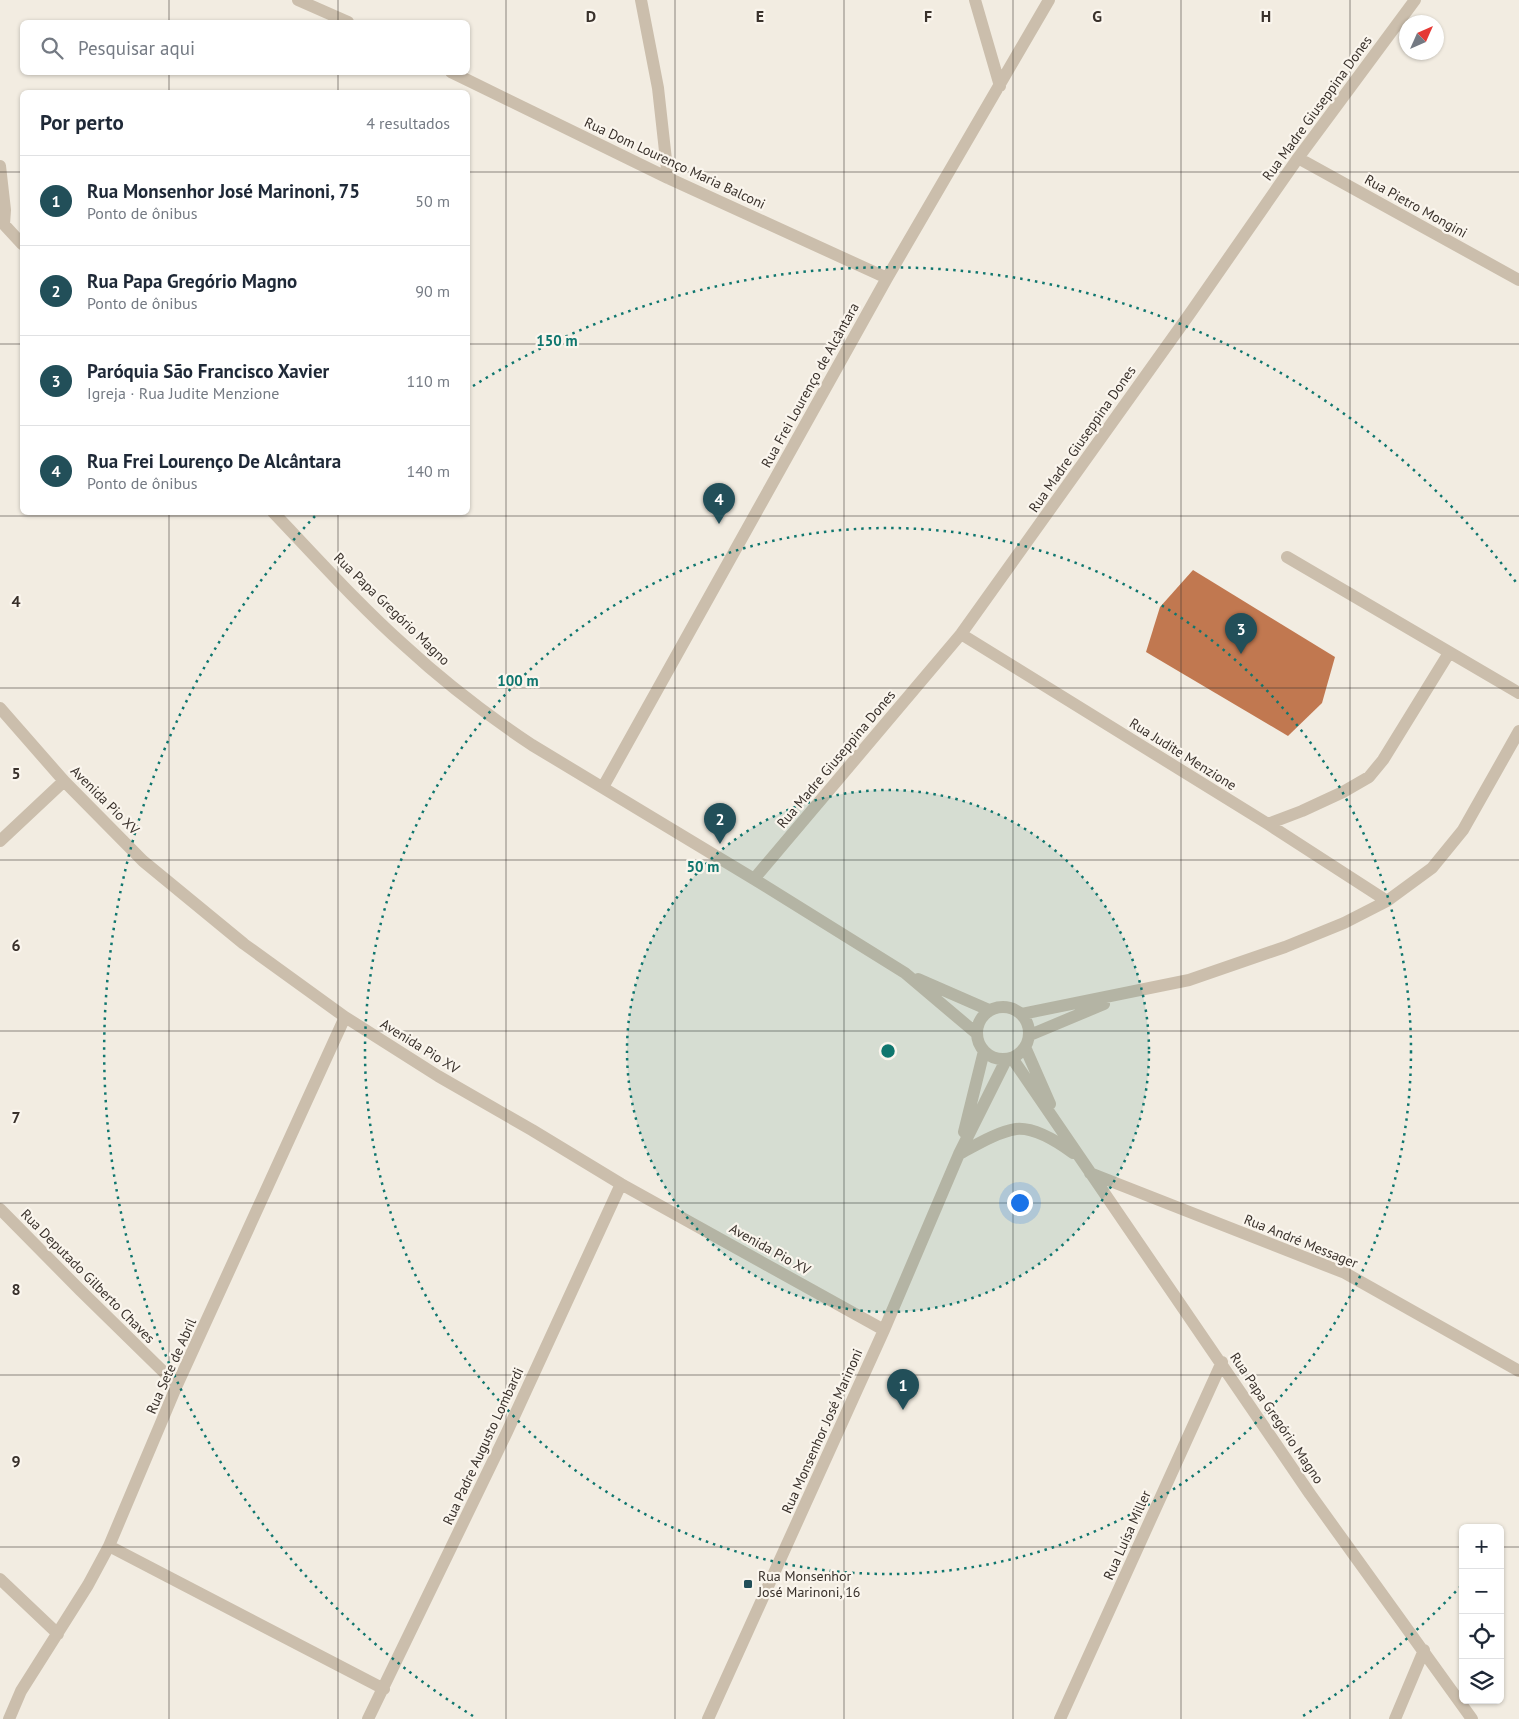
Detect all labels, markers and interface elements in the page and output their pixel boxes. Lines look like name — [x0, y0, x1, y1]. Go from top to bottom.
text: D — [586, 6, 596, 26]
text: E — [756, 6, 764, 26]
text: F — [924, 6, 932, 26]
text: G — [1092, 6, 1102, 26]
text: H — [1261, 6, 1271, 26]
north arrow — [1399, 15, 1444, 60]
search box — [20, 20, 470, 75]
street label: Rua Madre Giuseppina Dones — [1258, 32, 1376, 184]
icon: search — [38, 34, 66, 62]
text: Pesquisar aqui — [78, 36, 195, 60]
text: Por perto — [40, 109, 124, 136]
text: 4 resultados — [366, 113, 450, 133]
street label: Rua Dom Lourenço Maria Balconi — [582, 113, 768, 213]
street label: Rua Pietro Mongini — [1361, 170, 1471, 242]
text: Rua Monsenhor José Marinoni, 75 — [87, 179, 360, 203]
text: 1 — [51, 191, 61, 211]
text: 50 m — [415, 191, 450, 211]
text: Ponto de ônibus — [87, 203, 197, 223]
text: Rua Papa Gregório Magno — [87, 269, 297, 293]
text: 2 — [51, 281, 61, 301]
text: 90 m — [415, 281, 450, 301]
text: Ponto de ônibus — [87, 293, 197, 313]
street label: Rua Frei Lourenço de Alcântara — [757, 299, 863, 471]
text: 150 m — [536, 331, 578, 350]
text: Paróquia São Francisco Xavier — [87, 359, 329, 383]
street label: Rua Madre Giuseppina Dones — [1024, 362, 1140, 516]
text: 3 — [51, 371, 61, 391]
text: 110 m — [407, 371, 450, 391]
text: Igreja · Rua Judite Menzione — [87, 383, 279, 403]
text: Rua Frei Lourenço De Alcântara — [87, 449, 341, 473]
text: 4 — [51, 461, 61, 481]
text: 140 m — [407, 461, 450, 481]
text: Ponto de ônibus — [87, 473, 197, 493]
pin: 4 — [703, 483, 735, 524]
street label: Rua Papa Gregório Magno — [330, 549, 454, 669]
text: 4 — [11, 591, 21, 611]
pin: 3 — [1225, 613, 1257, 654]
text: 100 m — [497, 671, 539, 690]
street label: Rua Madre Giuseppina Dones — [773, 686, 899, 832]
street label: Rua Judite Menzione — [1126, 714, 1240, 794]
street label: Avenida Pio XV — [67, 762, 143, 838]
text: 5 — [11, 763, 21, 783]
pin: 2 — [704, 803, 736, 844]
text: 50 m — [687, 857, 719, 876]
text: 6 — [11, 935, 21, 955]
street label: Avenida Pio XV — [377, 1015, 463, 1078]
centre of rings — [879, 1042, 897, 1060]
text: 7 — [11, 1107, 21, 1127]
your location — [1007, 1190, 1033, 1216]
street label: Rua Deputado Gilberto Chaves — [17, 1205, 159, 1347]
street label: Rua André Messager — [1241, 1210, 1361, 1272]
street label: Avenida Pio XV — [726, 1219, 814, 1279]
text: 8 — [11, 1279, 21, 1299]
street label: Rua Sete de Abril — [142, 1315, 200, 1417]
street label: Rua Monsenhor José Marinoni — [777, 1346, 867, 1516]
street label: Rua Papa Gregório Magno — [1226, 1349, 1328, 1487]
street label: Rua Padre Augusto Lombardi — [439, 1364, 527, 1528]
pin: 1 — [887, 1369, 919, 1410]
text: 9 — [11, 1451, 21, 1471]
street label: Rua Luísa Miller — [1099, 1487, 1155, 1583]
map controls — [1459, 1524, 1504, 1704]
button: + — [1459, 1524, 1504, 1569]
place label: Rua Monsenhor José Marinoni, 16 — [757, 1567, 860, 1601]
button: − — [1459, 1569, 1504, 1614]
marker: Rua Monsenhor José Marinoni, 16 — [742, 1578, 754, 1590]
button: locate — [1459, 1614, 1504, 1659]
button: layers — [1459, 1659, 1504, 1704]

